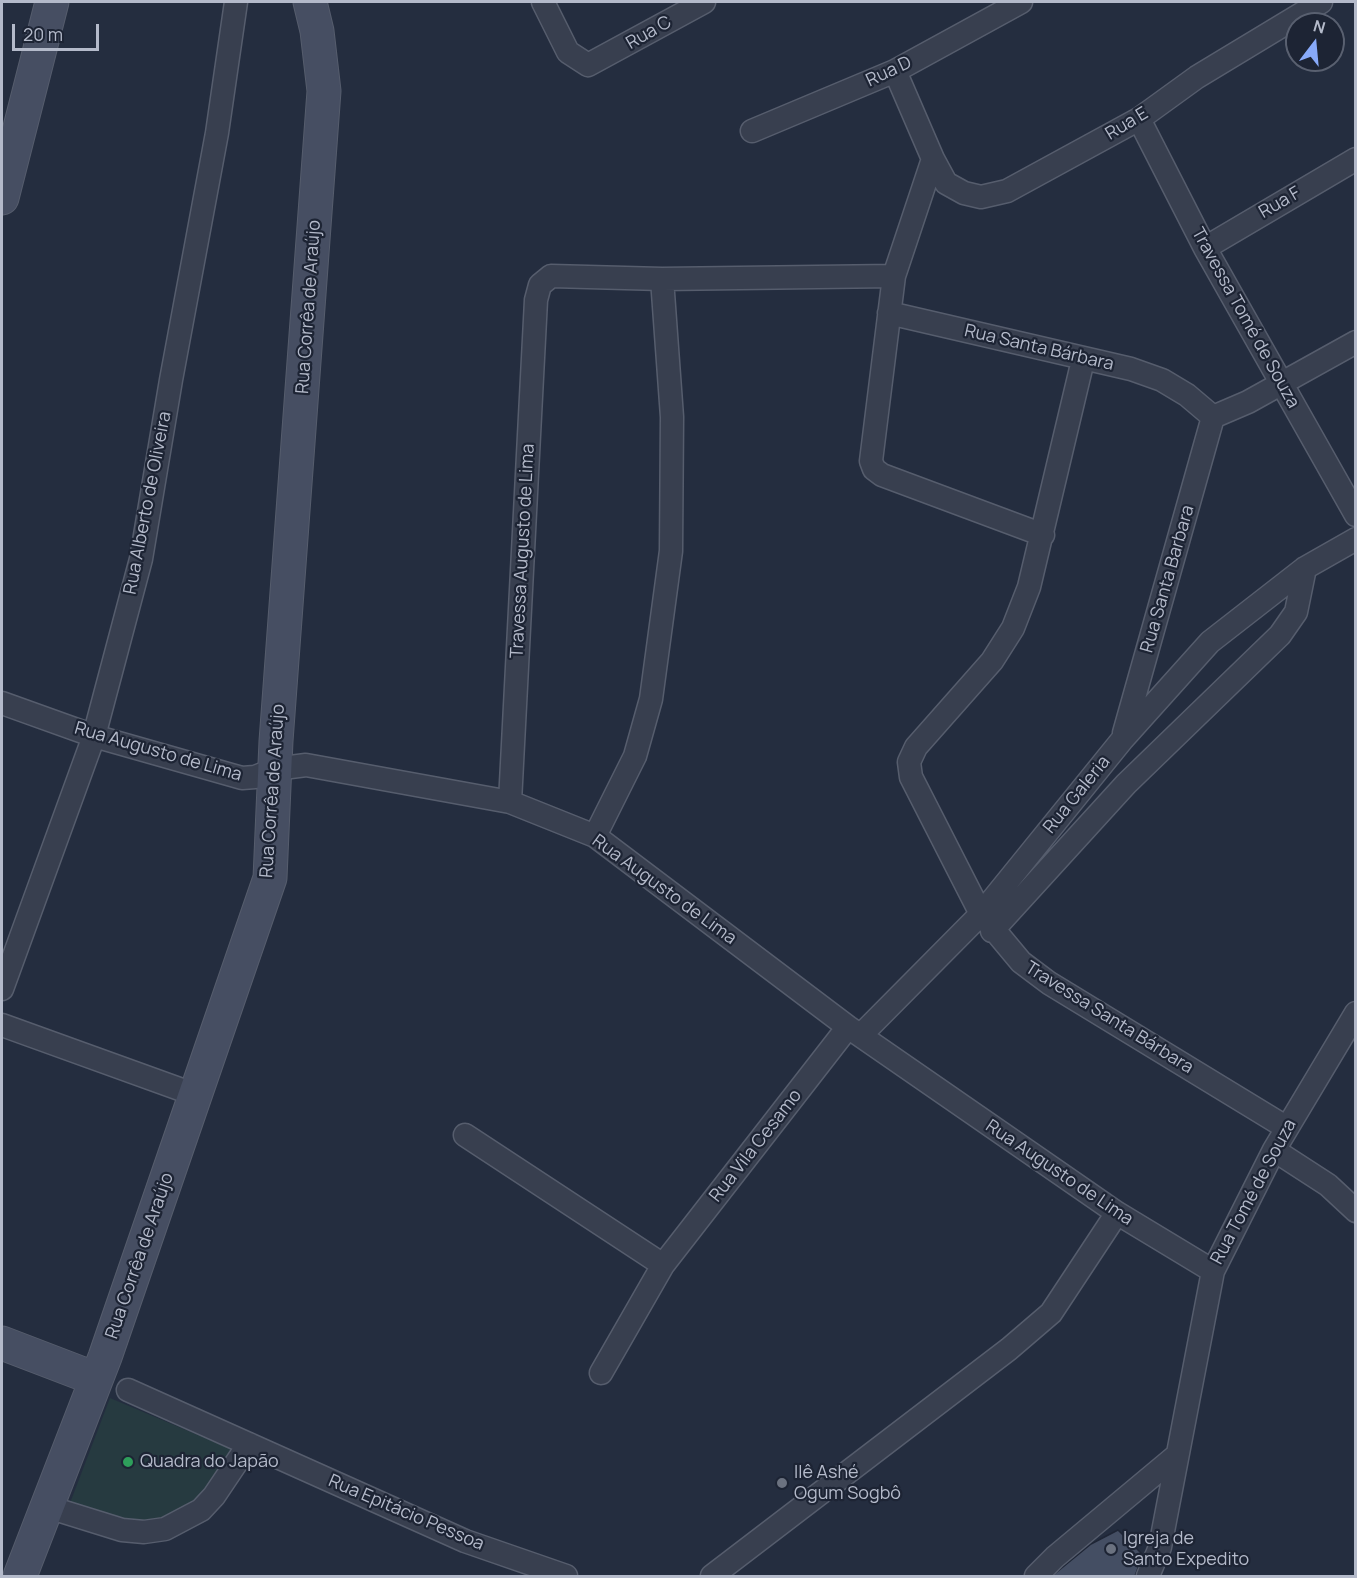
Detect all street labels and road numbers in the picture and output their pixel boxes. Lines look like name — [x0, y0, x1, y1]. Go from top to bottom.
street label: Rua C — [623, 12, 675, 54]
street label: Rua D — [863, 52, 915, 92]
street label: Rua E — [1102, 103, 1152, 145]
street label: Rua F — [1255, 182, 1305, 224]
street label: Rua Corrêa de Araújo — [292, 219, 326, 395]
street label: Travessa Tomé de Souza — [1186, 224, 1304, 412]
street label: Rua Santa Bárbara — [962, 320, 1116, 376]
street label: Rua Alberto de Oliveira — [120, 410, 176, 596]
street label: Travessa Augusto de Lima — [507, 443, 539, 659]
street label: Rua Santa Barbara — [1137, 503, 1199, 655]
street label: Rua Corrêa de Araújo — [256, 703, 290, 879]
street label: Rua Augusto de Lima — [72, 718, 244, 786]
street label: Rua Galeria — [1039, 752, 1115, 838]
street label: Rua Augusto de Lima — [588, 830, 740, 950]
street label: Travessa Santa Bárbara — [1021, 957, 1197, 1079]
street label: Rua Vila Cesamo — [705, 1085, 807, 1207]
street label: Rua Augusto de Lima — [981, 1116, 1137, 1230]
street label: Rua Tomé de Souza — [1207, 1116, 1301, 1268]
street label: Rua Corrêa de Araújo — [101, 1170, 179, 1342]
street label: Rua Epitácio Pessoa — [325, 1470, 487, 1556]

